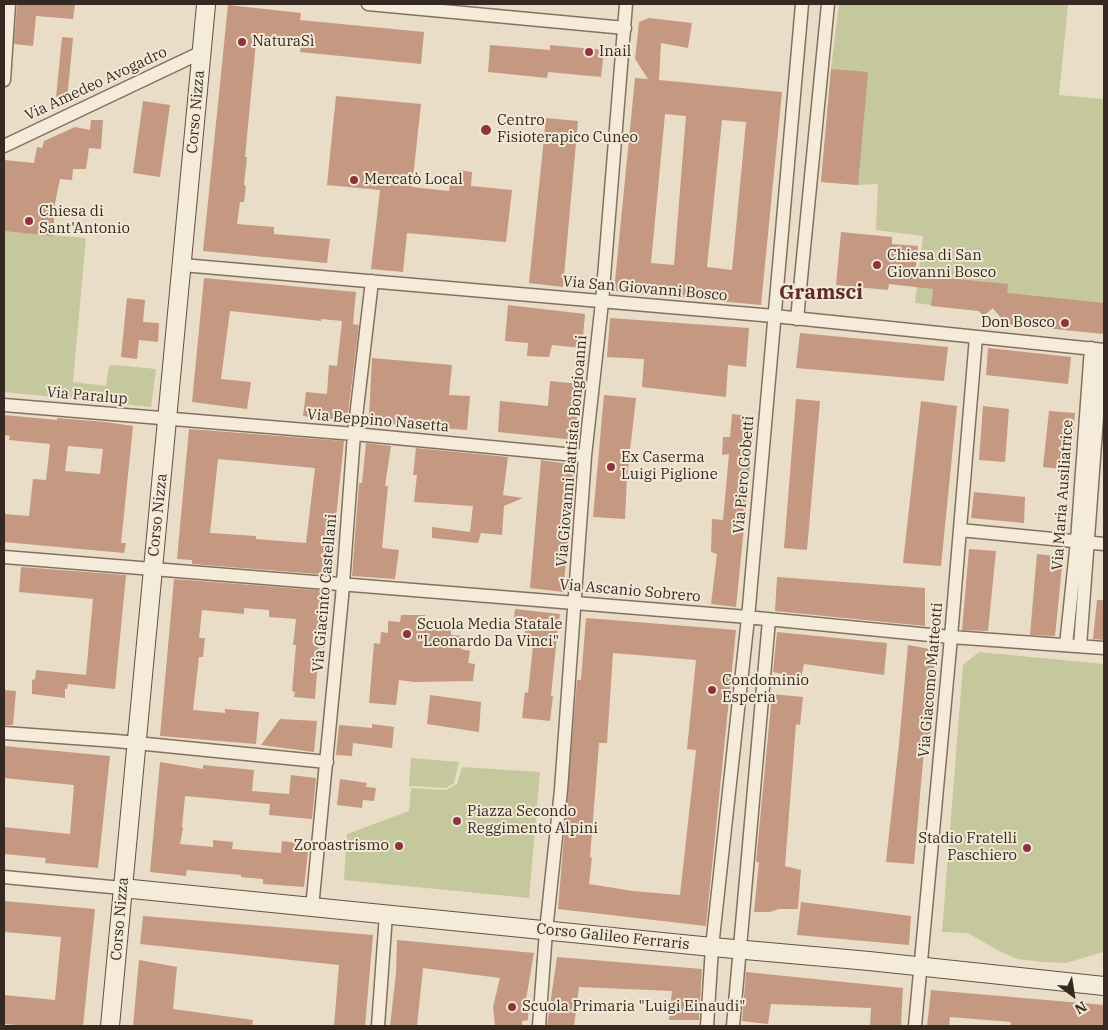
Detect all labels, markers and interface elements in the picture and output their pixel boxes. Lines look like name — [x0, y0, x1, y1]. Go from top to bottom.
place label: NaturaSì — [252, 33, 315, 51]
marker: NaturaSì — [236, 36, 248, 48]
street label: Via Amedeo Avogadro — [22, 43, 170, 125]
place label: Inail — [599, 43, 631, 61]
marker: Inail — [583, 46, 595, 58]
street label: Corso Nizza — [183, 69, 209, 155]
place label: Centro Fisioterapico Cuneo — [497, 112, 638, 147]
marker: Centro Fisioterapico Cuneo — [479, 123, 493, 137]
place label: Mercatò Local — [364, 171, 463, 189]
marker: Mercatò Local — [348, 174, 360, 186]
place label: Chiesa di Sant'Antonio — [39, 203, 130, 238]
marker: Chiesa di Sant'Antonio — [23, 215, 35, 227]
place label: Chiesa di San Giovanni Bosco — [887, 247, 996, 282]
marker: Chiesa di San Giovanni Bosco — [871, 259, 883, 271]
street label: Via San Giovanni Bosco — [562, 273, 728, 305]
district label: Gramsci — [779, 281, 863, 305]
place label: Don Bosco — [981, 314, 1055, 332]
marker: Don Bosco — [1059, 317, 1071, 329]
street label: Via Giovanni Battista Bongioanni — [553, 334, 591, 568]
street label: Via Paralup — [46, 383, 128, 409]
street label: Via Beppino Nasetta — [306, 406, 450, 436]
street label: Via Piero Gobetti — [730, 415, 758, 535]
street label: Via Maria Ausiliatrice — [1049, 419, 1077, 571]
place label: Ex Caserma Luigi Piglione — [621, 449, 718, 484]
marker: Ex Caserma Luigi Piglione — [605, 461, 617, 473]
street label: Corso Nizza — [145, 472, 171, 558]
street label: Via Giacinto Castellani — [309, 513, 341, 673]
street label: Via Ascanio Sobrero — [559, 576, 701, 606]
street label: Via Giacomo Matteotti — [915, 602, 947, 758]
place label: Scuola Media Statale "Leonardo Da Vinci" — [417, 616, 562, 651]
marker: Scuola Media Statale "Leonardo Da Vinci" — [401, 628, 413, 640]
place label: Condominio Esperia — [722, 672, 809, 707]
marker: Condominio Esperia — [706, 684, 718, 696]
place label: Piazza Secondo Reggimento Alpini — [467, 803, 598, 838]
marker: Piazza Secondo Reggimento Alpini — [451, 815, 463, 827]
place label: Stadio Fratelli Paschiero — [918, 830, 1017, 865]
place label: Zoroastrismo — [294, 837, 389, 855]
marker: Zoroastrismo — [393, 840, 405, 852]
marker: Stadio Fratelli Paschiero — [1021, 842, 1033, 854]
street label: Corso Nizza — [107, 876, 133, 962]
street label: Corso Galileo Ferraris — [536, 920, 690, 954]
north arrow — [1048, 970, 1098, 1020]
text: N — [1071, 997, 1090, 1018]
place label: Scuola Primaria "Luigi Einaudi" — [522, 998, 745, 1016]
marker: Scuola Primaria "Luigi Einaudi" — [506, 1001, 518, 1013]

